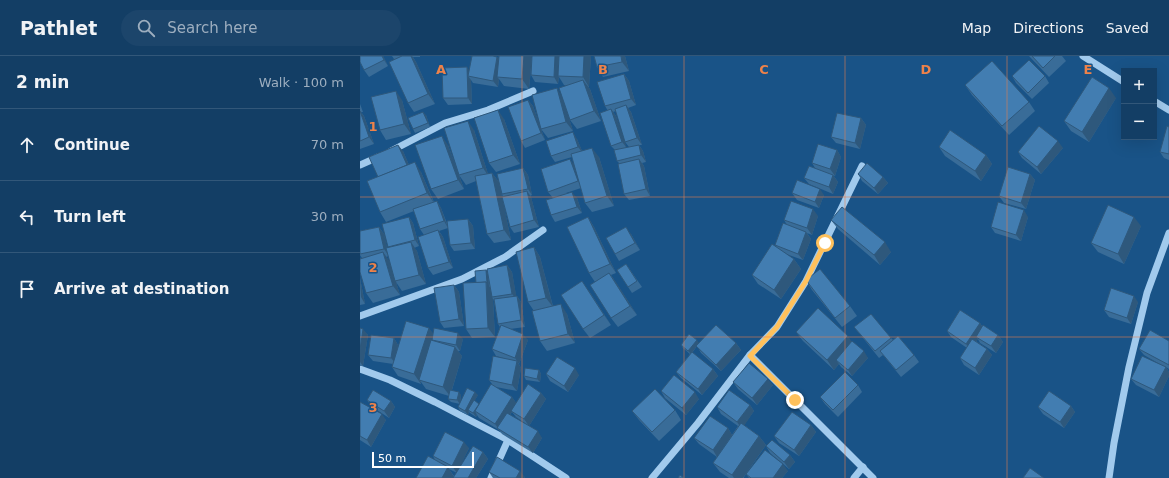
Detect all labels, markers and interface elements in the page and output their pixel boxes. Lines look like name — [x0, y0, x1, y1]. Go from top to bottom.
search box — [121, 10, 401, 46]
text: Pathlet — [20, 17, 97, 39]
icon: search — [135, 17, 157, 39]
text: Search here — [167, 19, 257, 37]
text: Map — [962, 20, 991, 36]
text: Directions — [1013, 20, 1084, 36]
text: Saved — [1106, 20, 1149, 36]
text: A — [436, 62, 446, 77]
text: B — [598, 62, 608, 77]
text: C — [759, 62, 769, 77]
text: D — [921, 62, 932, 77]
text: E — [1084, 62, 1092, 77]
map controls — [1121, 68, 1157, 140]
button: + — [1121, 68, 1157, 104]
text: 2 min — [16, 72, 69, 92]
text: Walk · 100 m — [259, 75, 344, 90]
button: − — [1121, 104, 1157, 140]
text: 1 — [368, 119, 378, 134]
icon: ahead — [16, 134, 38, 156]
text: Continue — [54, 136, 130, 154]
text: 70 m — [311, 137, 344, 152]
icon: left — [16, 206, 38, 228]
text: Turn left — [54, 208, 126, 226]
text: 30 m — [311, 209, 344, 224]
route start — [816, 234, 834, 252]
text: 2 — [368, 260, 378, 275]
icon: arrive — [16, 278, 38, 300]
text: Arrive at destination — [54, 280, 229, 298]
route end — [786, 391, 804, 409]
text: 3 — [368, 400, 378, 415]
scale bar — [372, 450, 474, 469]
text: 50 m — [378, 452, 406, 465]

